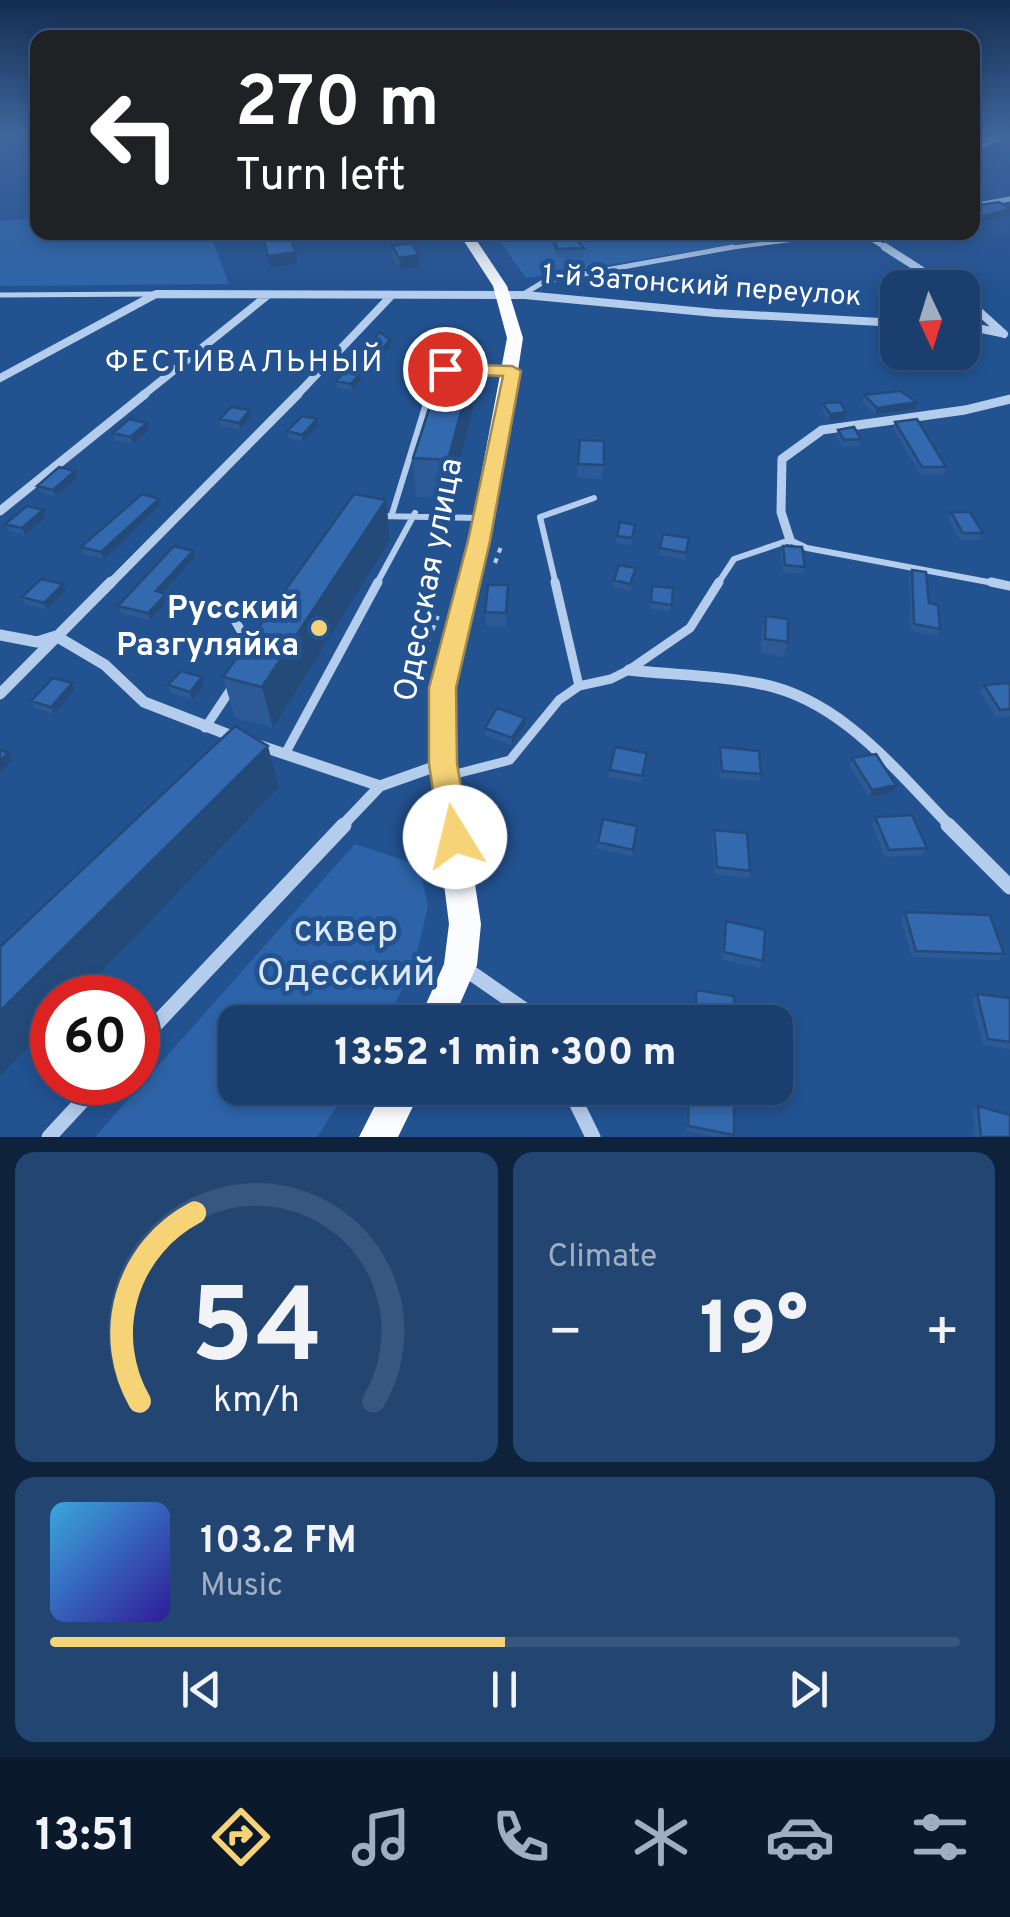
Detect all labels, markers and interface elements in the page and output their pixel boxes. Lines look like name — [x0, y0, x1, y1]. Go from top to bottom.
text: 270 m — [235, 62, 440, 151]
icon: left — [70, 70, 200, 200]
text: Turn left — [235, 149, 406, 206]
street label: 1-й Затонский переулок — [541, 258, 863, 316]
north arrow — [880, 270, 980, 370]
map controls — [880, 270, 980, 370]
pin — [403, 327, 488, 412]
district label: ФЕСТИВАЛЬНЫЙ — [105, 342, 385, 382]
icon: arrive — [418, 342, 473, 397]
street label: Одесская улица — [387, 455, 473, 705]
place label: Русский Разгуляйка — [116, 590, 299, 667]
marker: Русский Разгуляйка — [308, 617, 330, 639]
position arrow — [403, 785, 507, 889]
park label: сквер Одесский — [257, 907, 435, 1000]
speed limit sign: 60 — [30, 975, 160, 1105]
text: 13:52 · 1 min · 300 m — [335, 1030, 676, 1079]
text: Climate — [548, 1238, 657, 1278]
text: 54 — [190, 1267, 322, 1399]
text: 19° — [699, 1286, 808, 1381]
text: − — [548, 1300, 583, 1370]
text: + — [925, 1300, 960, 1370]
text: km/h — [213, 1379, 300, 1425]
text: 103.2 FM — [200, 1518, 357, 1567]
text: Music — [200, 1567, 283, 1607]
icon: previous — [174, 1662, 229, 1717]
icon: pause — [477, 1662, 532, 1717]
icon: next — [781, 1662, 836, 1717]
icon: directions — [206, 1802, 276, 1872]
icon: music — [346, 1802, 416, 1872]
icon: phone — [486, 1802, 556, 1872]
icon: climate — [626, 1802, 696, 1872]
icon: car — [765, 1802, 835, 1872]
icon: filters — [905, 1802, 975, 1872]
text: 13:51 — [35, 1809, 136, 1866]

